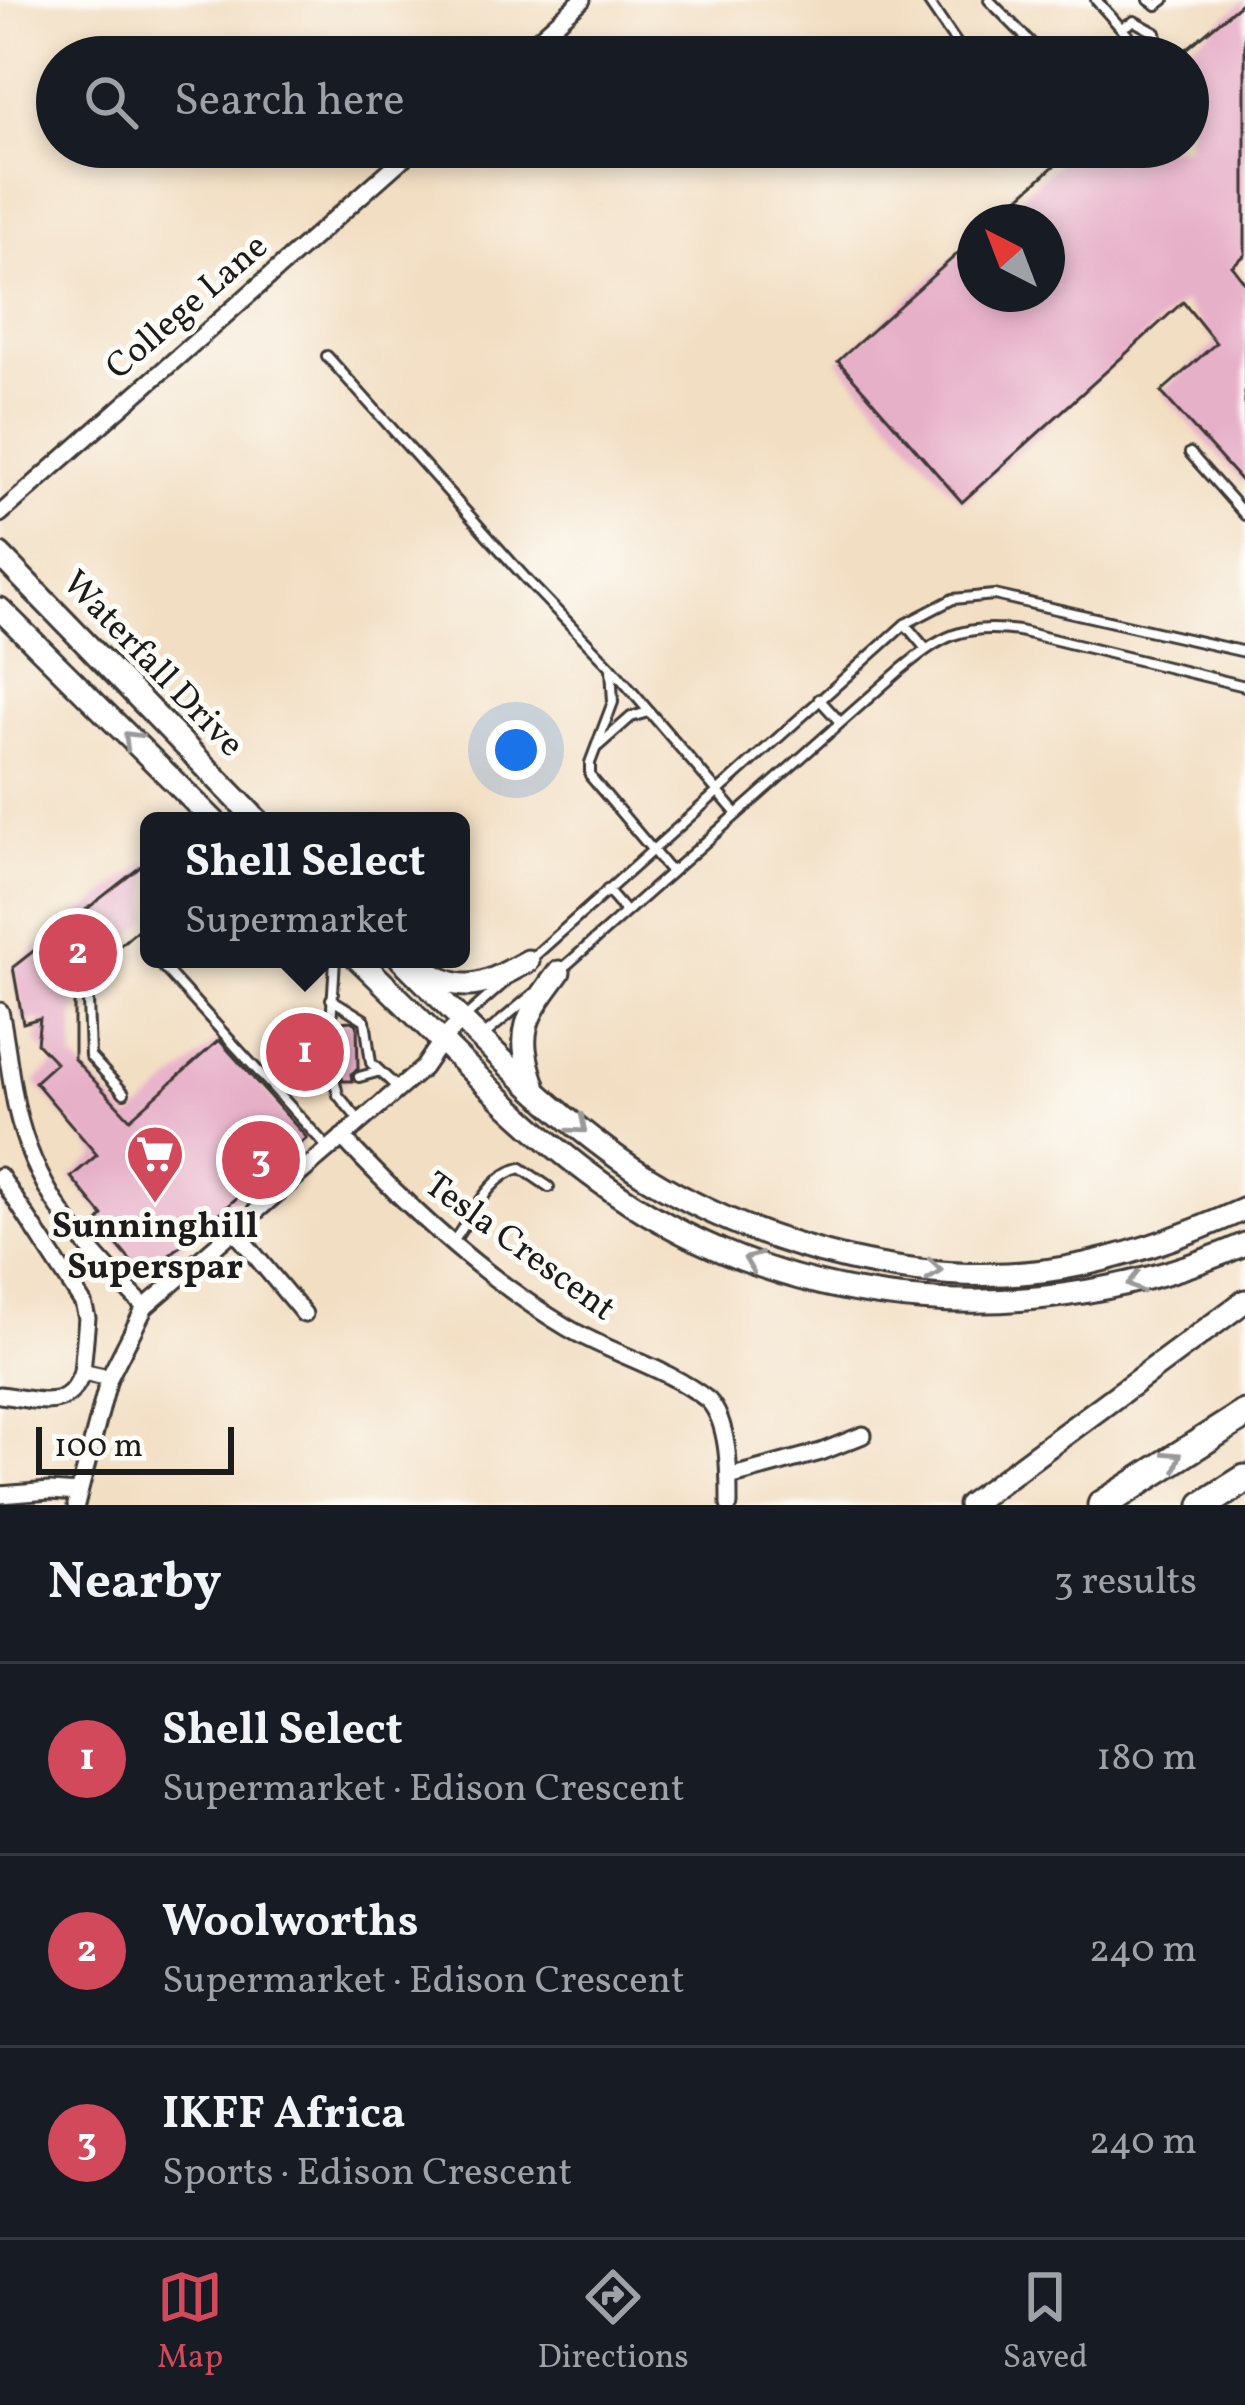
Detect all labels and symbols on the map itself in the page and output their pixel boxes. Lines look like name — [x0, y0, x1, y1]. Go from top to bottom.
north arrow — [957, 204, 1065, 312]
street label: College Lane — [96, 223, 280, 393]
street label: Waterfall Drive — [50, 560, 254, 770]
your location — [486, 720, 546, 780]
one-way arrow — [123, 731, 145, 753]
pin: 2 — [39, 908, 117, 998]
pin: 1 — [266, 1007, 344, 1097]
one-way arrow — [565, 1112, 587, 1133]
pin: 3 — [222, 1115, 300, 1205]
supermarket icon: Sunninghill Superspar — [124, 1123, 186, 1205]
street label: Tesla Crescent — [413, 1162, 625, 1334]
place label: Sunninghill Superspar — [52, 1203, 258, 1294]
one-way arrow — [742, 1251, 763, 1276]
one-way arrow — [925, 1257, 944, 1283]
one-way arrow — [1125, 1269, 1146, 1294]
scale bar — [36, 1421, 234, 1474]
one-way arrow — [1160, 1452, 1182, 1474]

